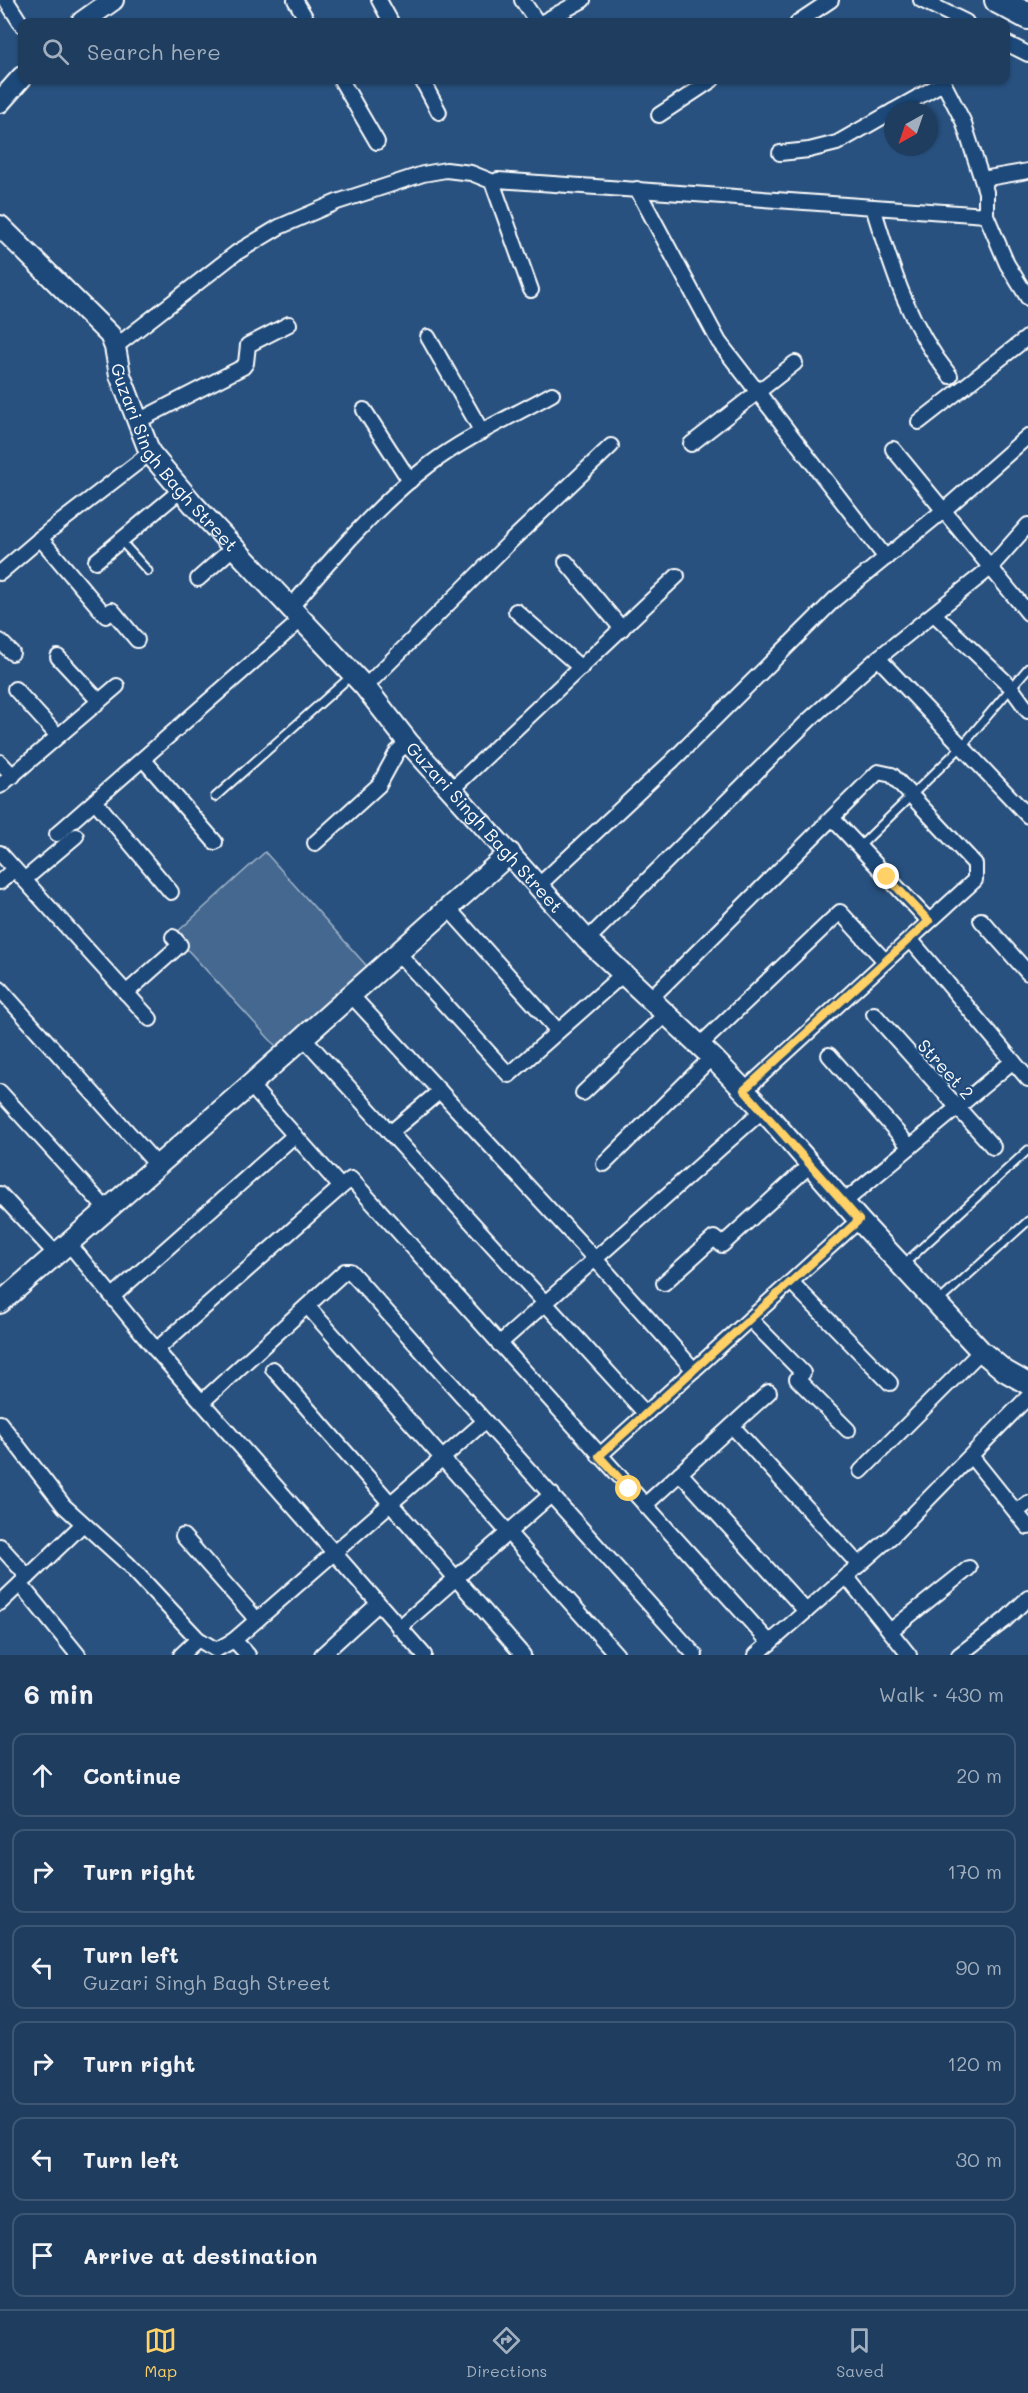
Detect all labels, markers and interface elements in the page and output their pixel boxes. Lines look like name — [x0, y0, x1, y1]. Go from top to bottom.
search box — [18, 18, 1010, 84]
icon: search — [39, 35, 72, 68]
text: Search here — [87, 37, 221, 66]
north arrow — [884, 102, 938, 156]
street label: Guzari Singh Bagh Street — [106, 361, 243, 557]
street label: Guzari Singh Bagh Street — [401, 736, 568, 918]
route end — [873, 863, 899, 889]
street label: Street 2 — [913, 1034, 979, 1104]
route start — [615, 1475, 641, 1501]
text: 6 min — [24, 1677, 93, 1711]
text: Walk · 430 m — [879, 1681, 1004, 1707]
icon: ahead — [26, 1759, 59, 1792]
text: Continue — [83, 1761, 181, 1790]
text: 20 m — [956, 1762, 1002, 1788]
icon: right — [26, 1855, 59, 1888]
text: Turn right — [83, 1857, 195, 1886]
text: 170 m — [947, 1858, 1002, 1884]
text: Turn left — [83, 1940, 179, 1969]
icon: left — [26, 1951, 59, 1984]
text: 90 m — [956, 1954, 1002, 1980]
text: Guzari Singh Bagh Street — [83, 1969, 330, 1995]
icon: right — [26, 2047, 59, 2080]
text: Turn right — [83, 2049, 195, 2078]
text: 120 m — [947, 2050, 1002, 2076]
icon: left — [26, 2143, 59, 2176]
text: Turn left — [83, 2145, 179, 2174]
text: 30 m — [956, 2146, 1002, 2172]
icon: arrive — [26, 2239, 59, 2272]
text: Arrive at destination — [83, 2241, 318, 2270]
tab: Map — [144, 2324, 177, 2381]
tab: Directions — [466, 2324, 547, 2381]
tab: Saved — [836, 2324, 884, 2381]

